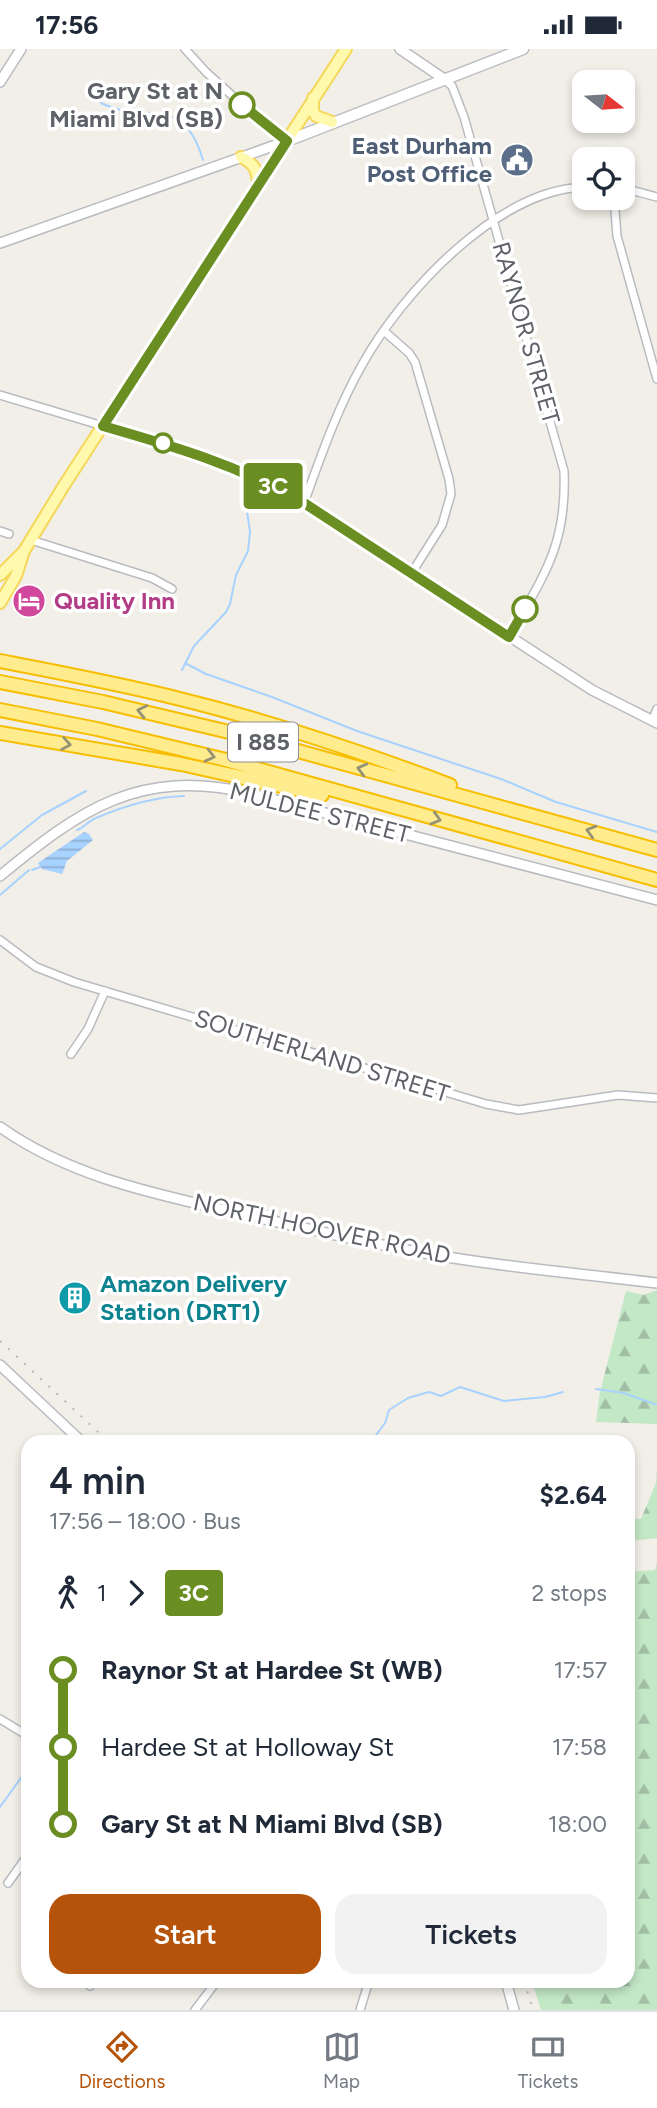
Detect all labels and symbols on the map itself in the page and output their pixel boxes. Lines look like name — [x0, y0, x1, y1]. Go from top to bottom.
north arrow — [572, 70, 635, 133]
place label: Gary St at N Miami Blvd (SB) — [49, 76, 223, 133]
marker: Gary St at N Miami Blvd (SB) — [229, 92, 255, 118]
place label: East Durham Post Office — [352, 131, 492, 188]
public building icon: East Durham Post Office — [498, 141, 536, 179]
street label: RAYNOR STREET — [487, 238, 566, 427]
unlabelled marker — [153, 433, 173, 453]
line badge: 3C — [242, 463, 304, 509]
hotel icon: Quality Inn — [10, 582, 48, 620]
place label: Quality Inn — [54, 586, 175, 615]
unlabelled marker — [512, 596, 538, 622]
one-way arrow — [136, 705, 148, 719]
road number: I 885 — [228, 723, 298, 761]
one-way arrow — [60, 736, 72, 751]
one-way arrow — [204, 748, 216, 763]
one-way arrow — [356, 762, 368, 777]
street label: MULDEE STREET — [227, 776, 414, 849]
one-way arrow — [430, 810, 442, 825]
one-way arrow — [585, 825, 597, 839]
street label: SOUTHERLAND STREET — [191, 1003, 453, 1108]
street label: NORTH HOOVER ROAD — [191, 1187, 454, 1270]
place label: Amazon Delivery Station (DRT1) — [100, 1269, 287, 1326]
building icon: Amazon Delivery Station (DRT1) — [56, 1279, 94, 1317]

